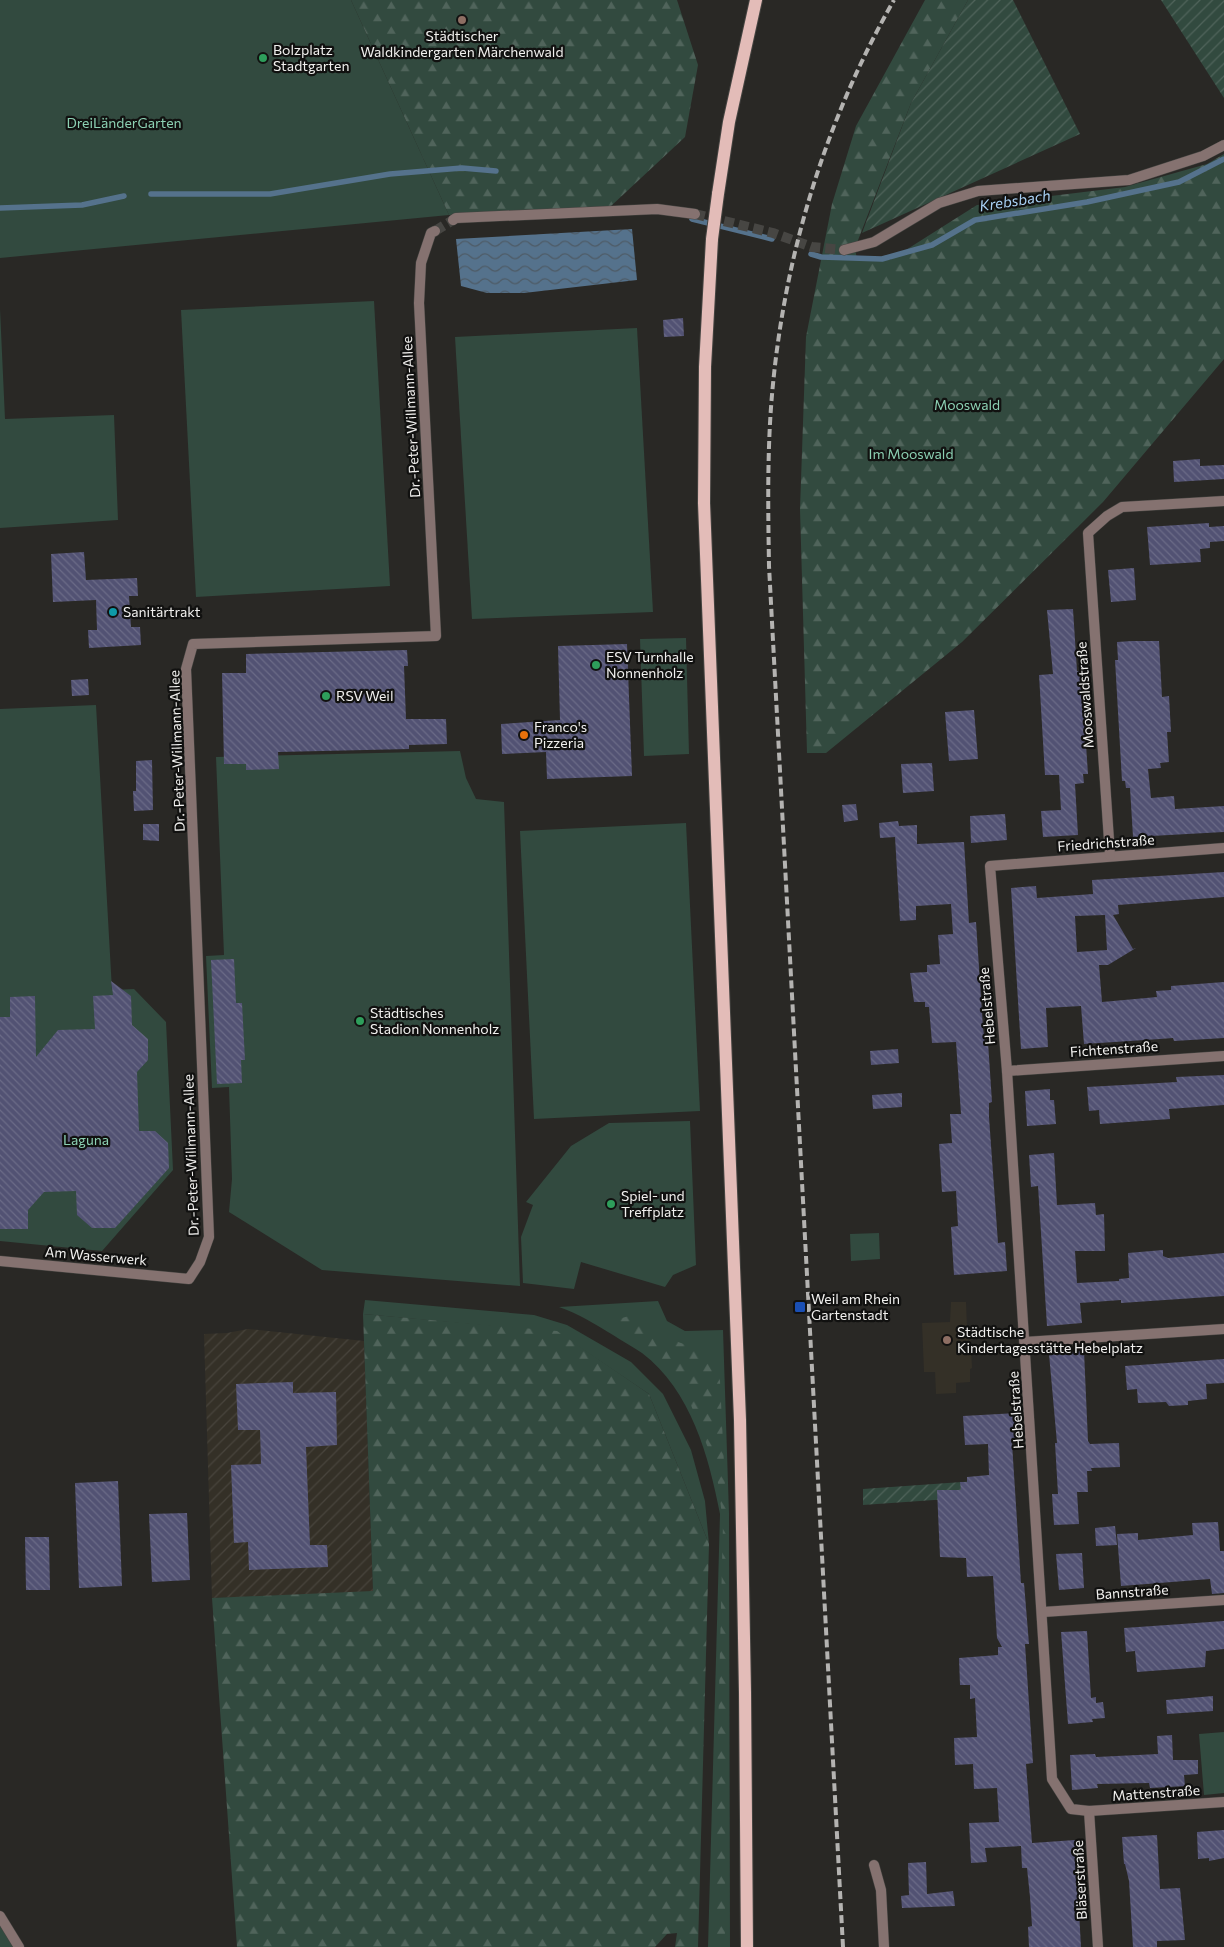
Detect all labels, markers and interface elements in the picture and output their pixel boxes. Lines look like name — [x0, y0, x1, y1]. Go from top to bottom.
marker: Städtischer Waldkindergarten Märchenwald — [456, 14, 468, 26]
place label: Städtischer Waldkindergarten Märchenwald — [360, 27, 564, 60]
place label: Bolzplatz Stadtgarten — [273, 41, 349, 74]
marker: Bolzplatz Stadtgarten — [257, 52, 269, 64]
park label: DreiLänderGarten — [66, 114, 182, 131]
water label: Krebsbach — [978, 185, 1052, 215]
street label: Dr.-Peter-Willmann-Allee — [398, 336, 423, 498]
park label: Mooswald — [934, 396, 1000, 413]
park label: Im Mooswald — [868, 445, 954, 462]
place label: Sanitärtrakt — [123, 603, 201, 620]
marker: Sanitärtrakt — [107, 606, 119, 618]
street label: Mooswaldstraße — [1072, 641, 1097, 749]
place label: ESV Turnhalle Nonnenholz — [606, 648, 694, 681]
marker: ESV Turnhalle Nonnenholz — [590, 659, 602, 671]
street label: Dr.-Peter-Willmann-Allee — [165, 670, 188, 832]
place label: RSV Weil — [336, 687, 393, 704]
marker: RSV Weil — [320, 690, 332, 702]
place label: Franco's Pizzeria — [534, 718, 587, 751]
marker: Franco's Pizzeria — [518, 729, 530, 741]
street label: Friedrichstraße — [1057, 831, 1155, 854]
street label: Hebelstraße — [975, 967, 998, 1046]
place label: Städtisches Stadion Nonnenholz — [370, 1004, 499, 1037]
marker: Städtisches Stadion Nonnenholz — [354, 1015, 366, 1027]
street label: Fichtenstraße — [1069, 1037, 1159, 1060]
street label: Dr.-Peter-Willmann-Allee — [179, 1074, 202, 1236]
park label: Laguna — [63, 1131, 109, 1148]
place label: Spiel- und Treffplatz — [621, 1187, 685, 1220]
marker: Spiel- und Treffplatz — [605, 1198, 617, 1210]
street label: Am Wasserwerk — [44, 1243, 148, 1268]
place label: Weil am Rhein Gartenstadt — [811, 1290, 900, 1323]
marker: Weil am Rhein Gartenstadt — [793, 1300, 807, 1314]
place label: Städtische Kindertagesstätte Hebelplatz — [957, 1323, 1143, 1356]
marker: Städtische Kindertagesstätte Hebelplatz — [941, 1334, 953, 1346]
street label: Hebelstraße — [1004, 1371, 1027, 1449]
street label: Bannstraße — [1095, 1580, 1169, 1603]
street label: Mattenstraße — [1111, 1781, 1200, 1804]
street label: Bläserstraße — [1069, 1840, 1090, 1920]

